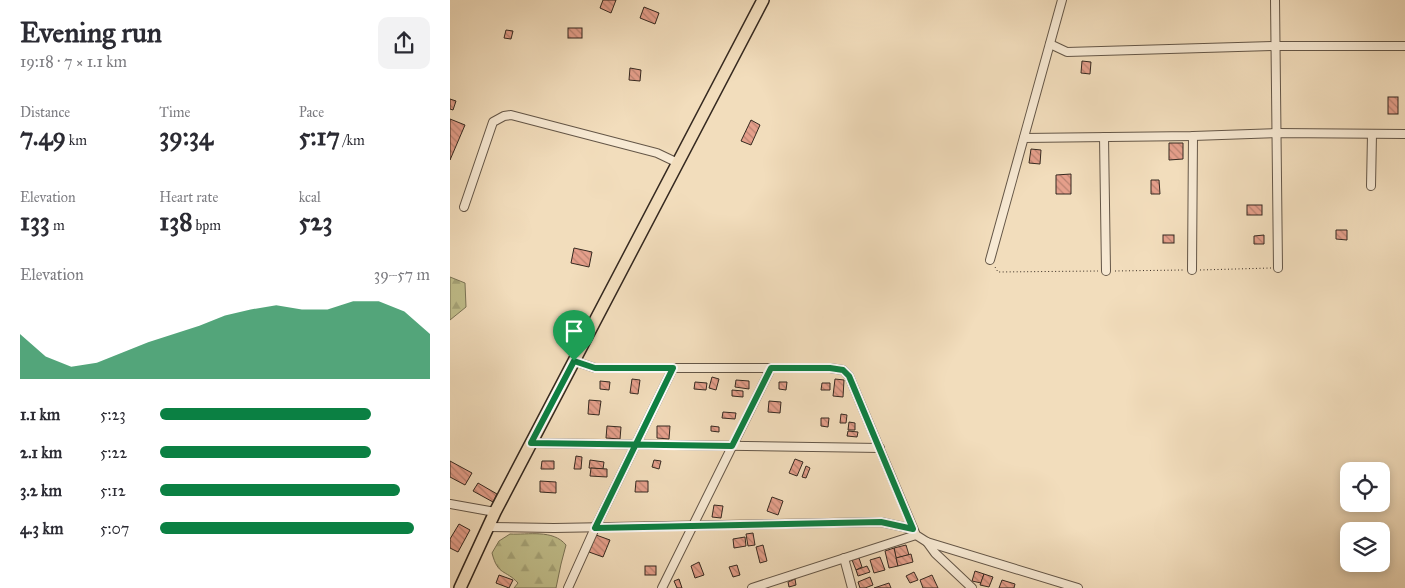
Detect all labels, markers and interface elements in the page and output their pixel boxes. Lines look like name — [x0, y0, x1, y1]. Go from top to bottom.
text: Evening run — [20, 15, 162, 50]
button: share — [378, 17, 430, 69]
text: 19:18 · 7 × 1.1 km — [20, 52, 127, 71]
text: Distance — [20, 104, 70, 121]
text: Time — [159, 104, 190, 121]
text: Pace — [299, 104, 324, 121]
text: 7.49 — [20, 121, 66, 152]
text: 39:34 — [159, 121, 213, 152]
text: 5:17 — [299, 121, 340, 152]
text: km — [66, 132, 87, 149]
text: /km — [340, 132, 365, 149]
text: Elevation — [20, 189, 76, 206]
text: Heart rate — [159, 189, 218, 206]
text: kcal — [299, 189, 321, 206]
text: 133 — [20, 206, 50, 237]
text: 138 — [159, 206, 193, 237]
text: 523 — [299, 206, 333, 237]
text: m — [50, 217, 65, 234]
text: bpm — [193, 217, 221, 234]
text: Elevation — [20, 265, 84, 284]
text: 39–57 m — [374, 265, 430, 284]
pin — [553, 310, 595, 361]
icon: arrive — [560, 317, 588, 345]
text: 1.1 km — [20, 405, 60, 424]
text: 5:23 — [100, 405, 126, 424]
text: 2.1 km — [20, 443, 62, 462]
text: 5:22 — [100, 443, 127, 462]
map controls — [1340, 462, 1390, 572]
button: locate — [1340, 462, 1390, 512]
text: 3.2 km — [20, 481, 62, 500]
text: 5:12 — [100, 481, 126, 500]
text: 4.3 km — [20, 519, 63, 538]
text: 5:07 — [100, 519, 129, 538]
button: layers — [1340, 522, 1390, 572]

